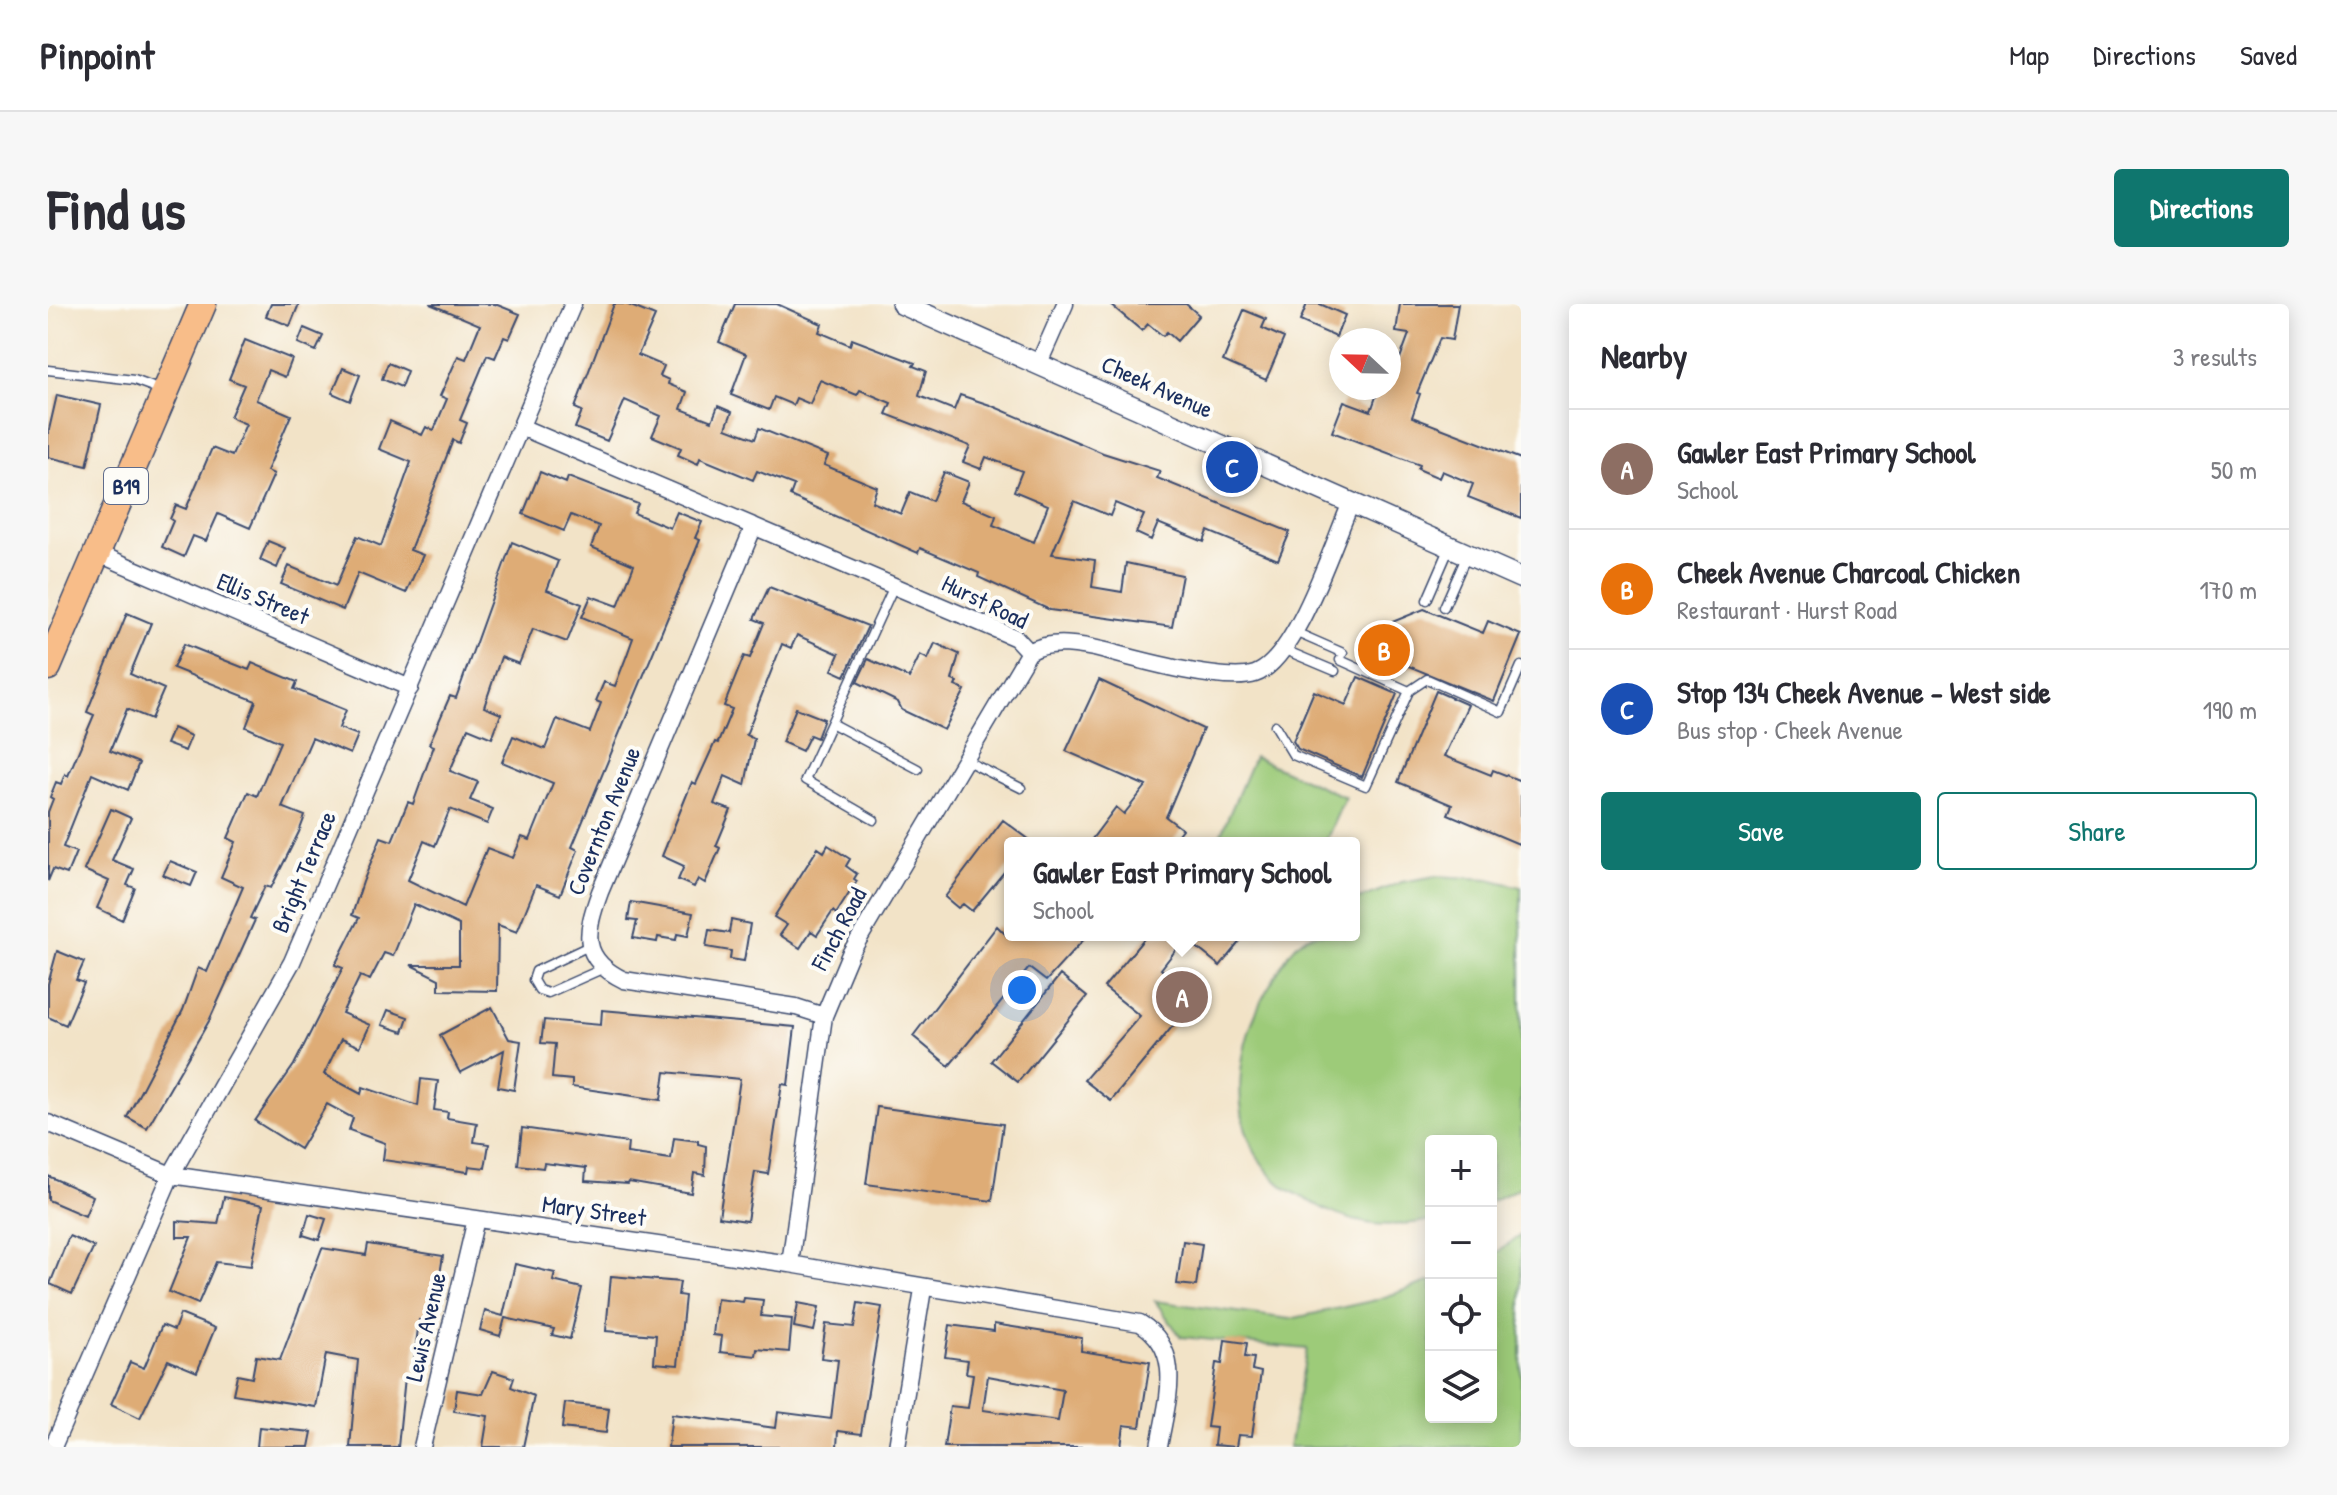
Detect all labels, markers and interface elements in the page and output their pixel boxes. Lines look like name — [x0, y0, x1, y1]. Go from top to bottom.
text: Pinpoint — [40, 29, 154, 81]
text: Map — [2009, 36, 2049, 74]
text: Directions — [2093, 36, 2196, 74]
text: Saved — [2240, 36, 2297, 74]
button: Directions — [2114, 169, 2289, 247]
text: Find us — [48, 171, 186, 246]
north arrow — [1329, 328, 1401, 400]
text: Nearby — [1601, 333, 1687, 379]
text: 3 results — [2173, 339, 2257, 374]
street label: Cheek Avenue — [1097, 347, 1219, 425]
text: Gawler East Primary School — [1677, 432, 1975, 472]
pin: C — [1206, 437, 1258, 497]
text: A — [1621, 452, 1633, 487]
text: 50 m — [2211, 452, 2257, 487]
road number: B19 — [104, 468, 148, 504]
text: School — [1677, 472, 1738, 507]
text: Cheek Avenue Charcoal Chicken — [1677, 552, 2020, 592]
street label: Ellis Street — [213, 564, 315, 632]
street label: Hurst Road — [937, 566, 1034, 636]
text: B — [1620, 572, 1634, 607]
text: 170 m — [2199, 572, 2257, 607]
text: Restaurant · Hurst Road — [1677, 592, 1897, 627]
pin: B — [1358, 620, 1410, 680]
text: Stop 134 Cheek Avenue - West side — [1677, 672, 2051, 712]
text: C — [1620, 692, 1634, 727]
text: 190 m — [2203, 692, 2257, 727]
text: Bus stop · Cheek Avenue — [1677, 712, 1903, 747]
street label: Covernton Avenue — [559, 741, 648, 900]
button: Save — [1601, 792, 1921, 870]
button: Share — [1937, 792, 2257, 870]
street label: Bright Terrace — [263, 806, 343, 937]
popup — [1004, 837, 1360, 941]
text: Gawler East Primary School — [1033, 852, 1331, 892]
street label: Finch Road — [803, 882, 873, 976]
text: School — [1033, 892, 1094, 927]
pin: A — [1156, 967, 1208, 1027]
your location — [1002, 970, 1042, 1010]
map controls — [1425, 1135, 1497, 1423]
button: + — [1425, 1135, 1497, 1207]
street label: Mary Street — [540, 1187, 649, 1233]
button: − — [1425, 1207, 1497, 1279]
street label: Lewis Avenue — [397, 1269, 453, 1384]
button: locate — [1425, 1279, 1497, 1351]
button: layers — [1425, 1351, 1497, 1423]

